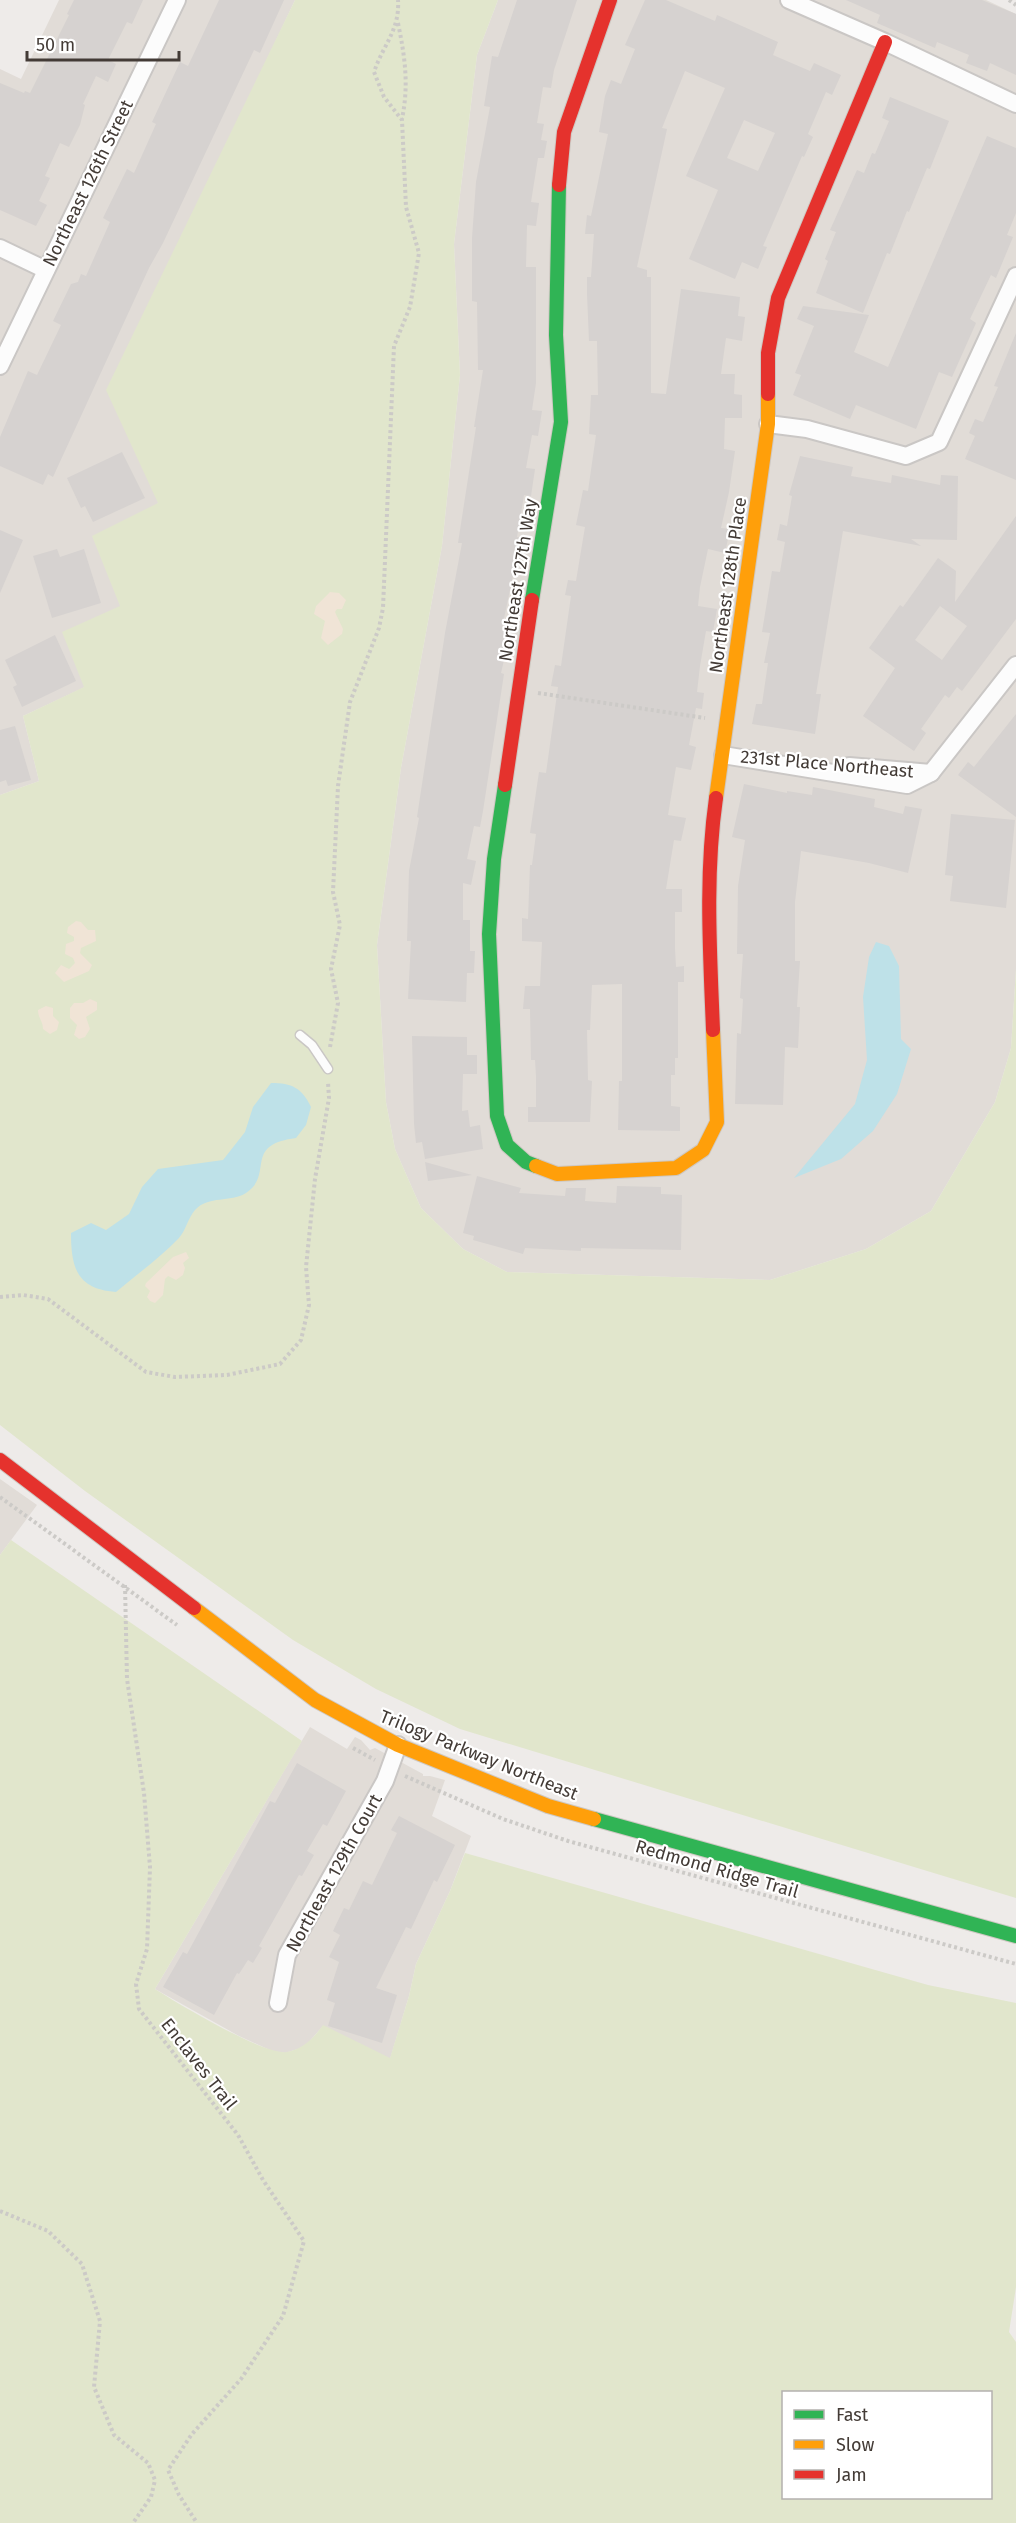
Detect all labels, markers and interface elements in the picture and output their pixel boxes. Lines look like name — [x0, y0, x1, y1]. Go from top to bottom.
scale bar — [27, 24, 178, 62]
text: 50 m — [36, 34, 75, 56]
street label: Northeast 126th Street — [38, 96, 138, 270]
street label: Northeast 128th Place — [705, 496, 751, 674]
street label: Northeast 127th Way — [494, 497, 542, 663]
street label: 231st Place Northeast — [739, 745, 915, 783]
street label: Trilogy Parkway Northeast — [377, 1705, 582, 1805]
street label: Northeast 129th Court — [281, 1790, 387, 1956]
street label: Redmond Ridge Trail — [633, 1835, 801, 1903]
street label: Enclaves Trail — [156, 2014, 242, 2114]
legend — [782, 2391, 992, 2499]
text: Fast — [836, 2404, 869, 2426]
text: Slow — [836, 2434, 875, 2456]
text: Jam — [836, 2464, 867, 2486]

